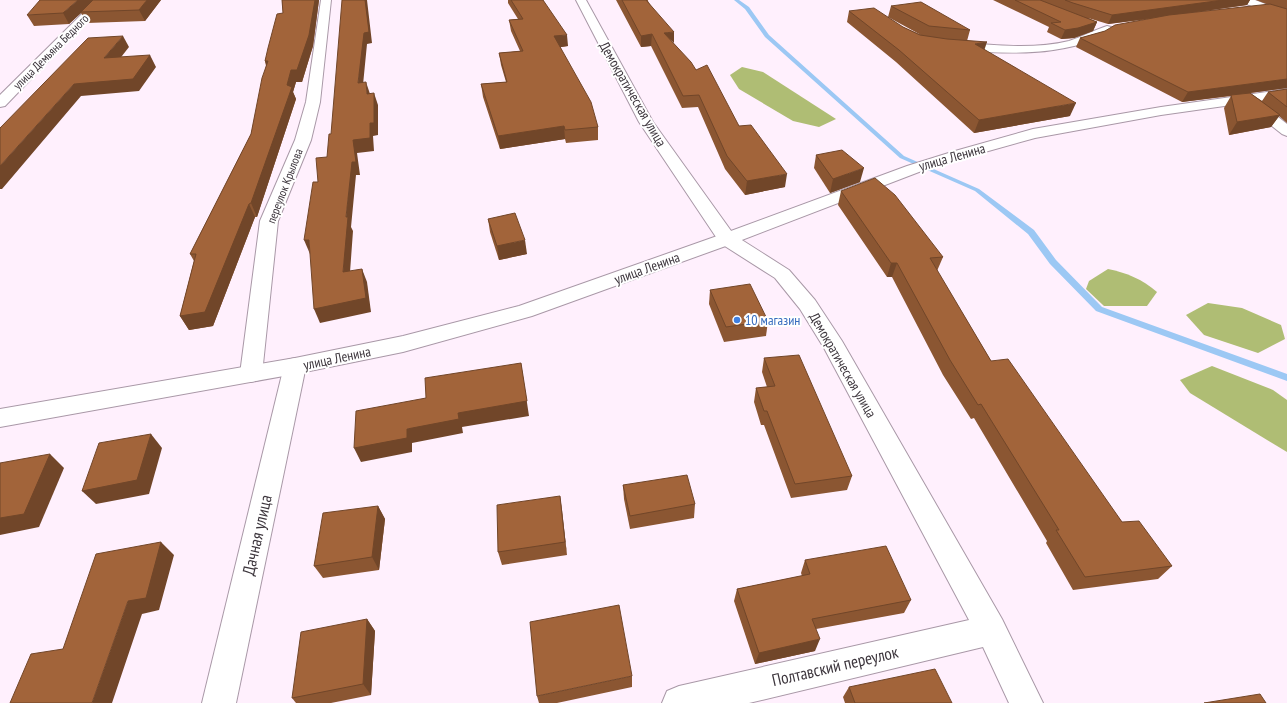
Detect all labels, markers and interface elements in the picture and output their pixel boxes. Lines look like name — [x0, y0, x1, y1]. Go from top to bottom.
street label: улица Демьяна Бедного — [10, 11, 91, 92]
street label: Демократическая улица — [596, 38, 670, 150]
street label: улица Ленина — [917, 139, 987, 175]
street label: переулок Крылова — [263, 146, 306, 225]
street label: улица Ленина — [612, 248, 682, 288]
street label: Демократическая улица — [806, 309, 880, 421]
place label: 10 магазин — [745, 311, 800, 329]
marker: 10 магазин — [732, 315, 742, 325]
street label: улица Ленина — [302, 342, 372, 374]
street label: Дачная улица — [237, 493, 277, 577]
street label: Полтавский переулок — [770, 641, 901, 691]

